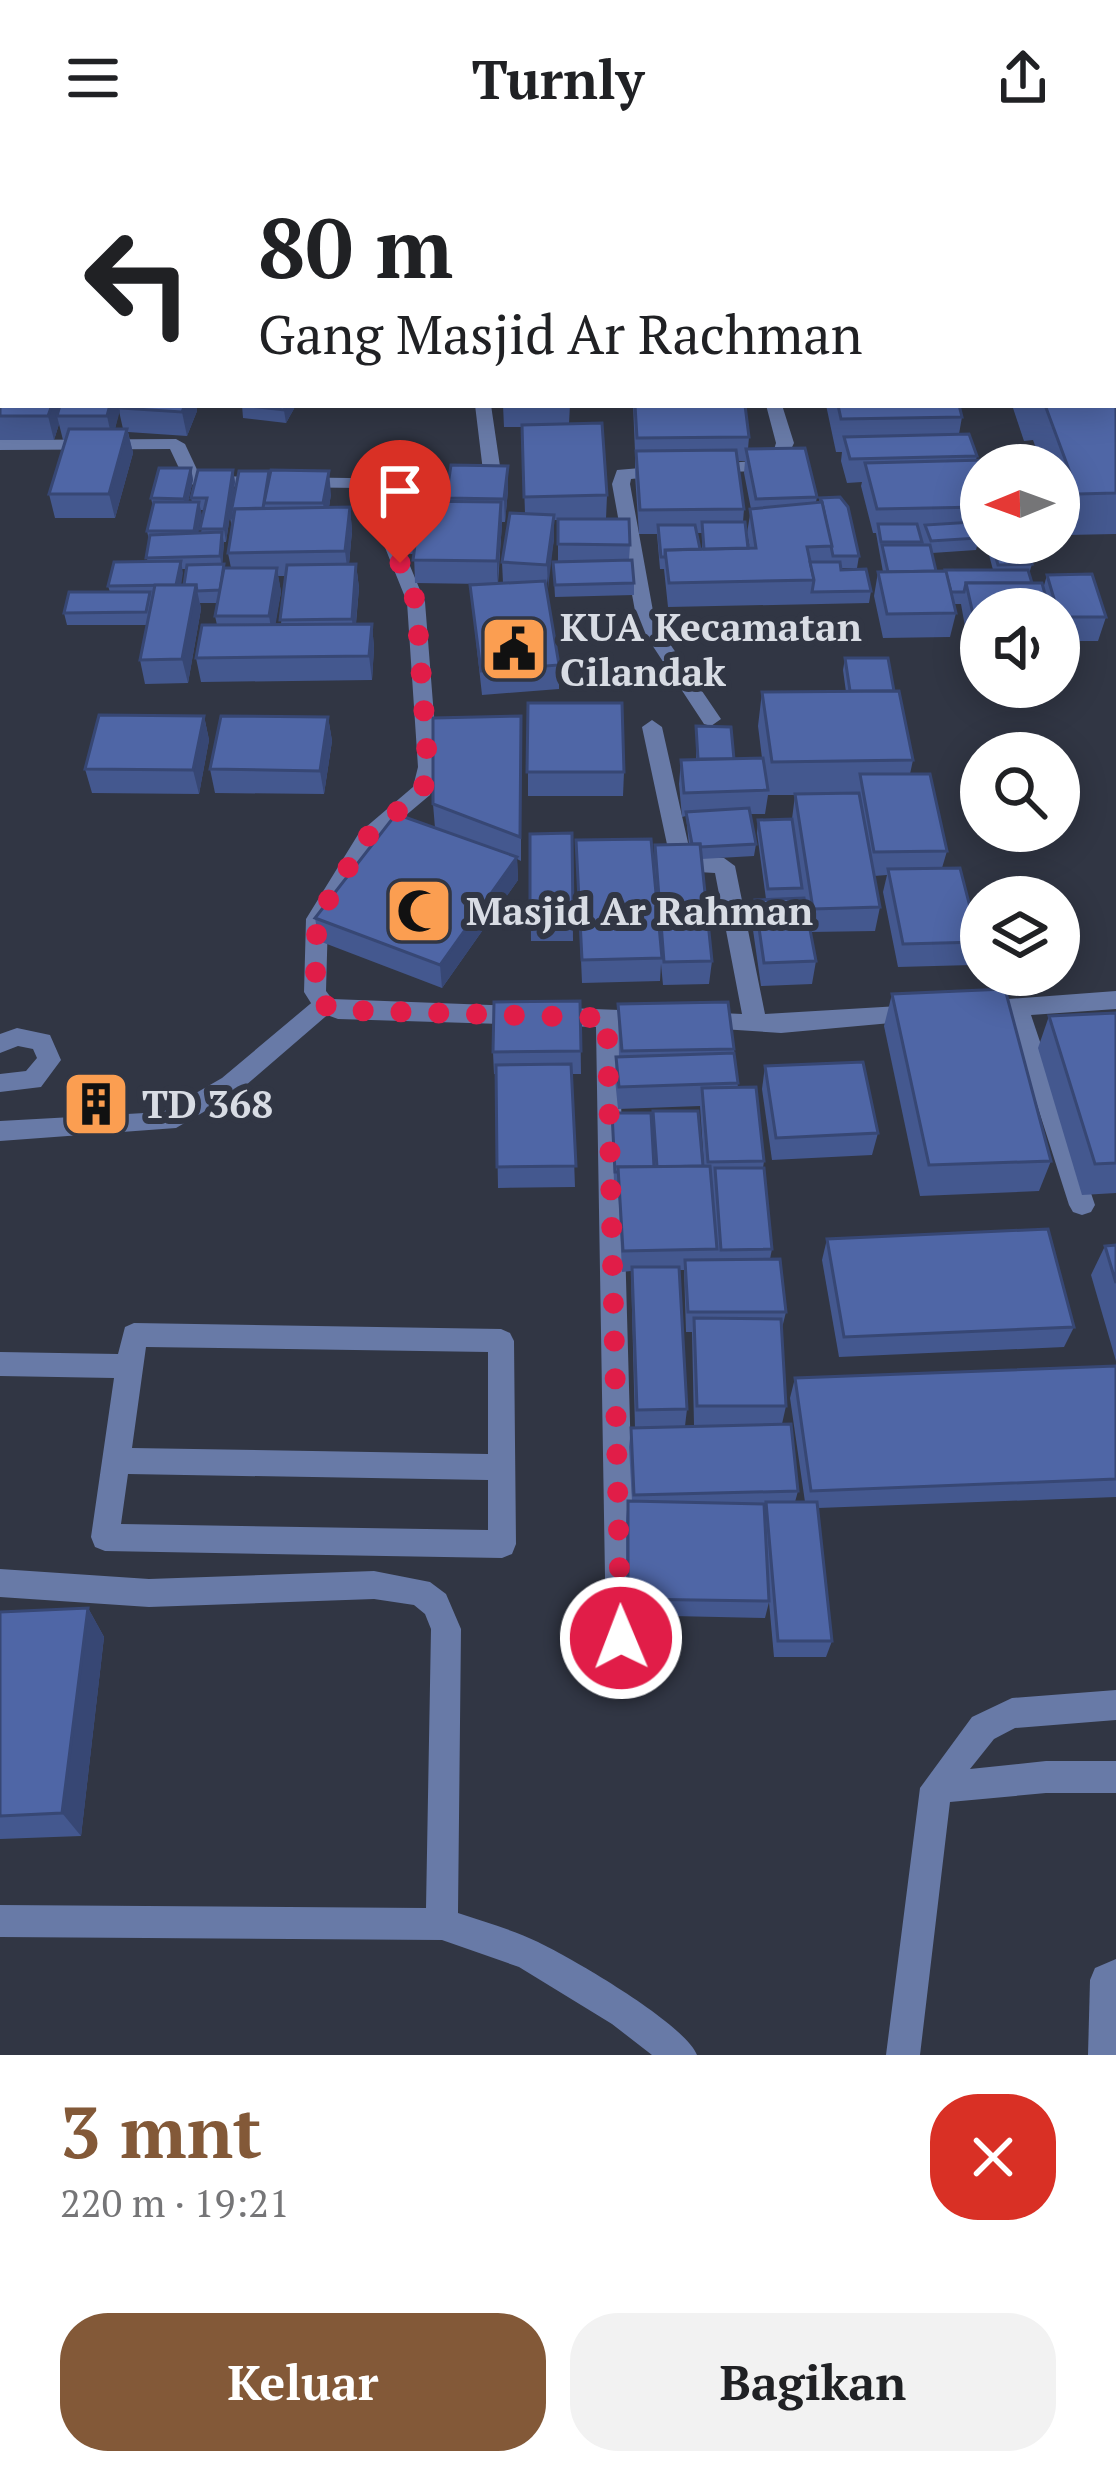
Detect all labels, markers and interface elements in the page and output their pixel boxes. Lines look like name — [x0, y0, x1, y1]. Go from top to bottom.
text: Turnly — [472, 43, 644, 114]
icon: menu — [60, 45, 126, 111]
icon: share — [990, 45, 1056, 111]
text: 80 m — [258, 191, 453, 302]
icon: left — [60, 204, 216, 360]
text: Gang Masjid Ar Rachman — [258, 298, 863, 369]
pin — [349, 440, 451, 563]
north arrow — [960, 444, 1080, 564]
map controls — [960, 444, 1080, 996]
icon: arrive — [367, 458, 433, 524]
button: sound — [960, 588, 1080, 708]
place label: KUA Kecamatan Cilandak — [560, 600, 862, 697]
public building icon: KUA Kecamatan Cilandak — [479, 614, 549, 684]
button: search — [960, 732, 1080, 852]
mosque icon: Masjid Ar Rahman — [384, 876, 454, 946]
button: layers — [960, 876, 1080, 996]
place label: Masjid Ar Rahman — [466, 884, 813, 936]
building icon: TD 368 — [61, 1069, 131, 1139]
place label: TD 368 — [142, 1077, 273, 1129]
position arrow — [558, 1575, 684, 1701]
text: 3 mnt — [60, 2083, 262, 2179]
button: close — [930, 2094, 1056, 2220]
text: 220 m · 19:21 — [60, 2176, 290, 2228]
button: Keluar — [60, 2313, 546, 2451]
button: Bagikan — [570, 2313, 1056, 2451]

